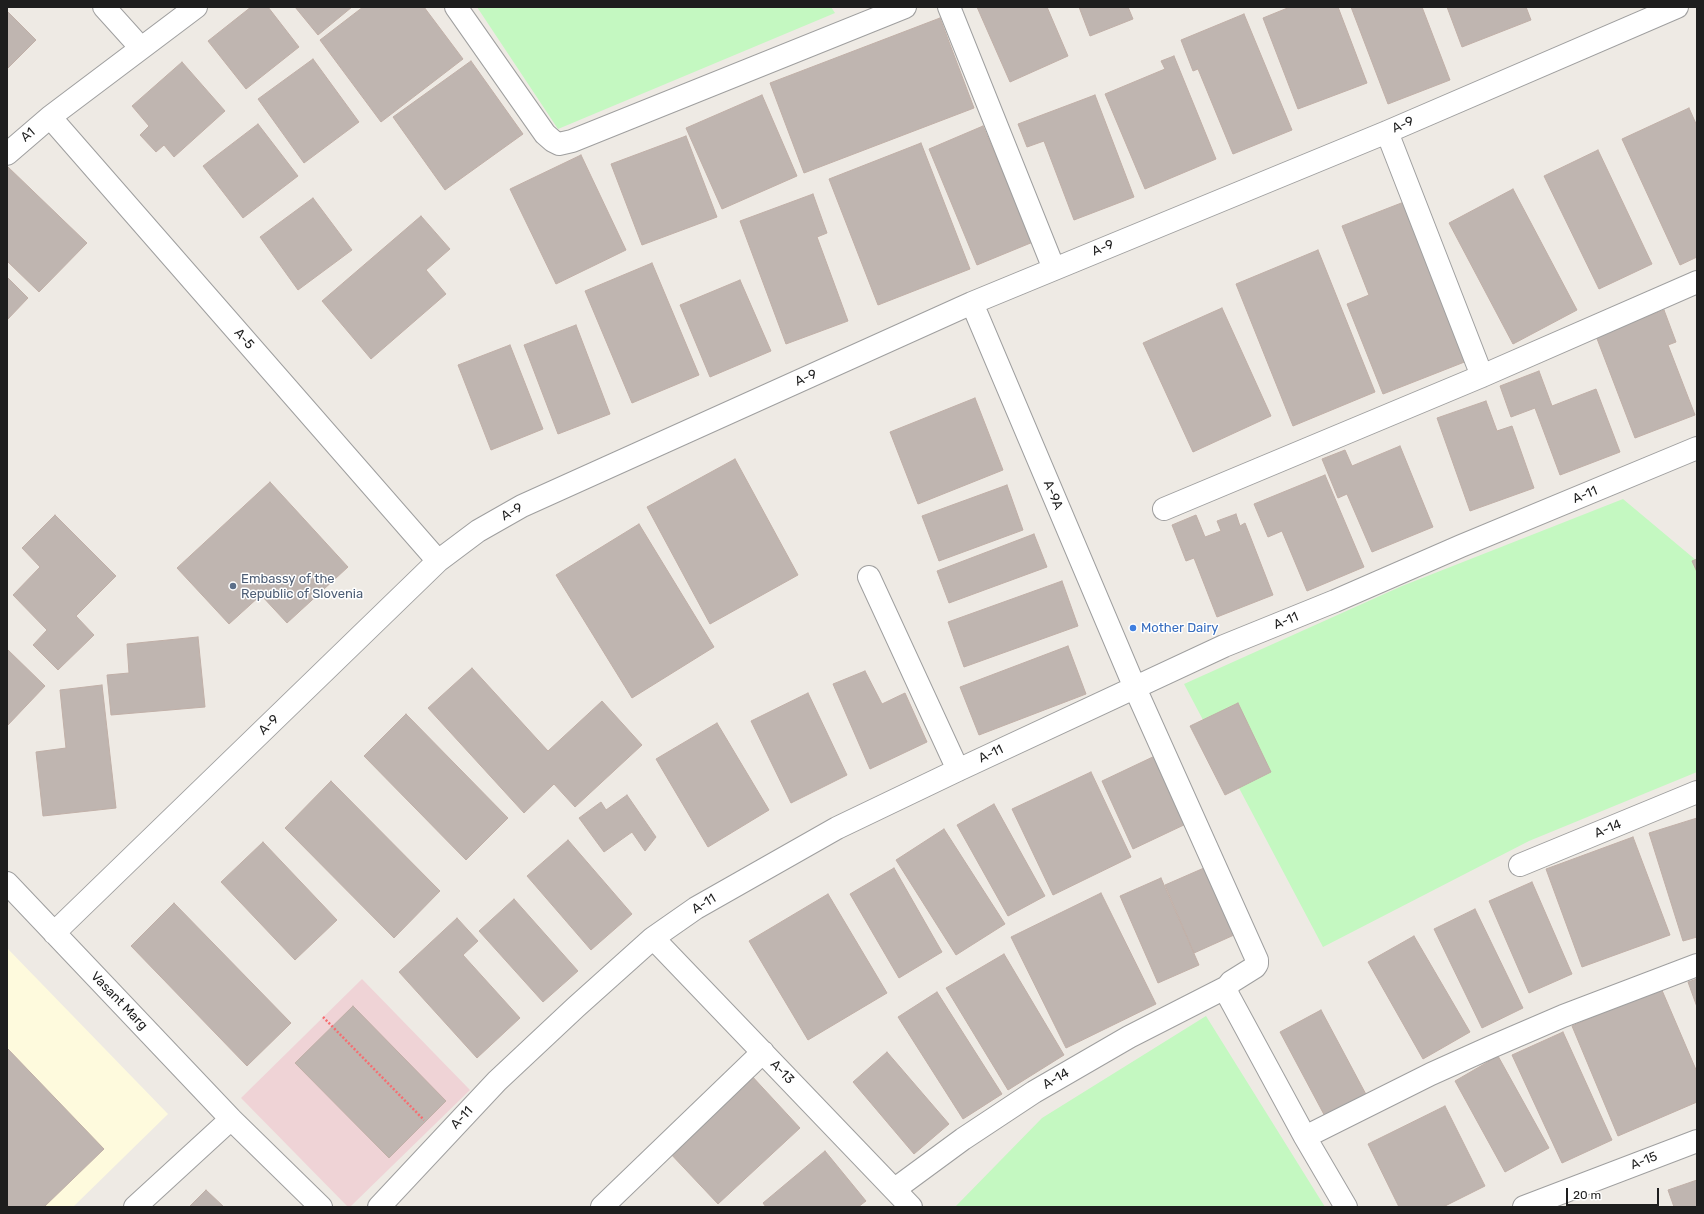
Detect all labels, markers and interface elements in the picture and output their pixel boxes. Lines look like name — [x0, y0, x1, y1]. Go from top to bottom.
street label: A-9 — [1390, 113, 1416, 137]
street label: A1 — [18, 125, 38, 145]
street label: A-9 — [1090, 237, 1116, 259]
street label: A-5 — [231, 325, 257, 353]
street label: A-9 — [793, 366, 819, 390]
street label: A-9A — [1040, 478, 1066, 512]
street label: A-11 — [1570, 483, 1600, 507]
street label: A-9 — [498, 500, 526, 524]
place label: Embassy of the Republic of Slovenia — [241, 571, 363, 602]
marker: Embassy of the Republic of Slovenia — [228, 581, 238, 591]
street label: A-11 — [1271, 609, 1301, 633]
place label: Mother Dairy — [1141, 620, 1219, 636]
marker: Mother Dairy — [1128, 623, 1138, 633]
street label: A-9 — [256, 712, 282, 738]
street label: A-11 — [976, 742, 1006, 766]
street label: A-14 — [1592, 817, 1624, 841]
street label: A-11 — [689, 891, 719, 917]
street label: Vasant Marg — [87, 969, 151, 1033]
street label: A-13 — [767, 1057, 797, 1087]
street label: A-14 — [1040, 1065, 1072, 1093]
street label: A-11 — [448, 1103, 476, 1133]
street label: A-15 — [1628, 1149, 1660, 1173]
scale bar — [1568, 1180, 1661, 1206]
text: 20 m — [1573, 1188, 1601, 1202]

